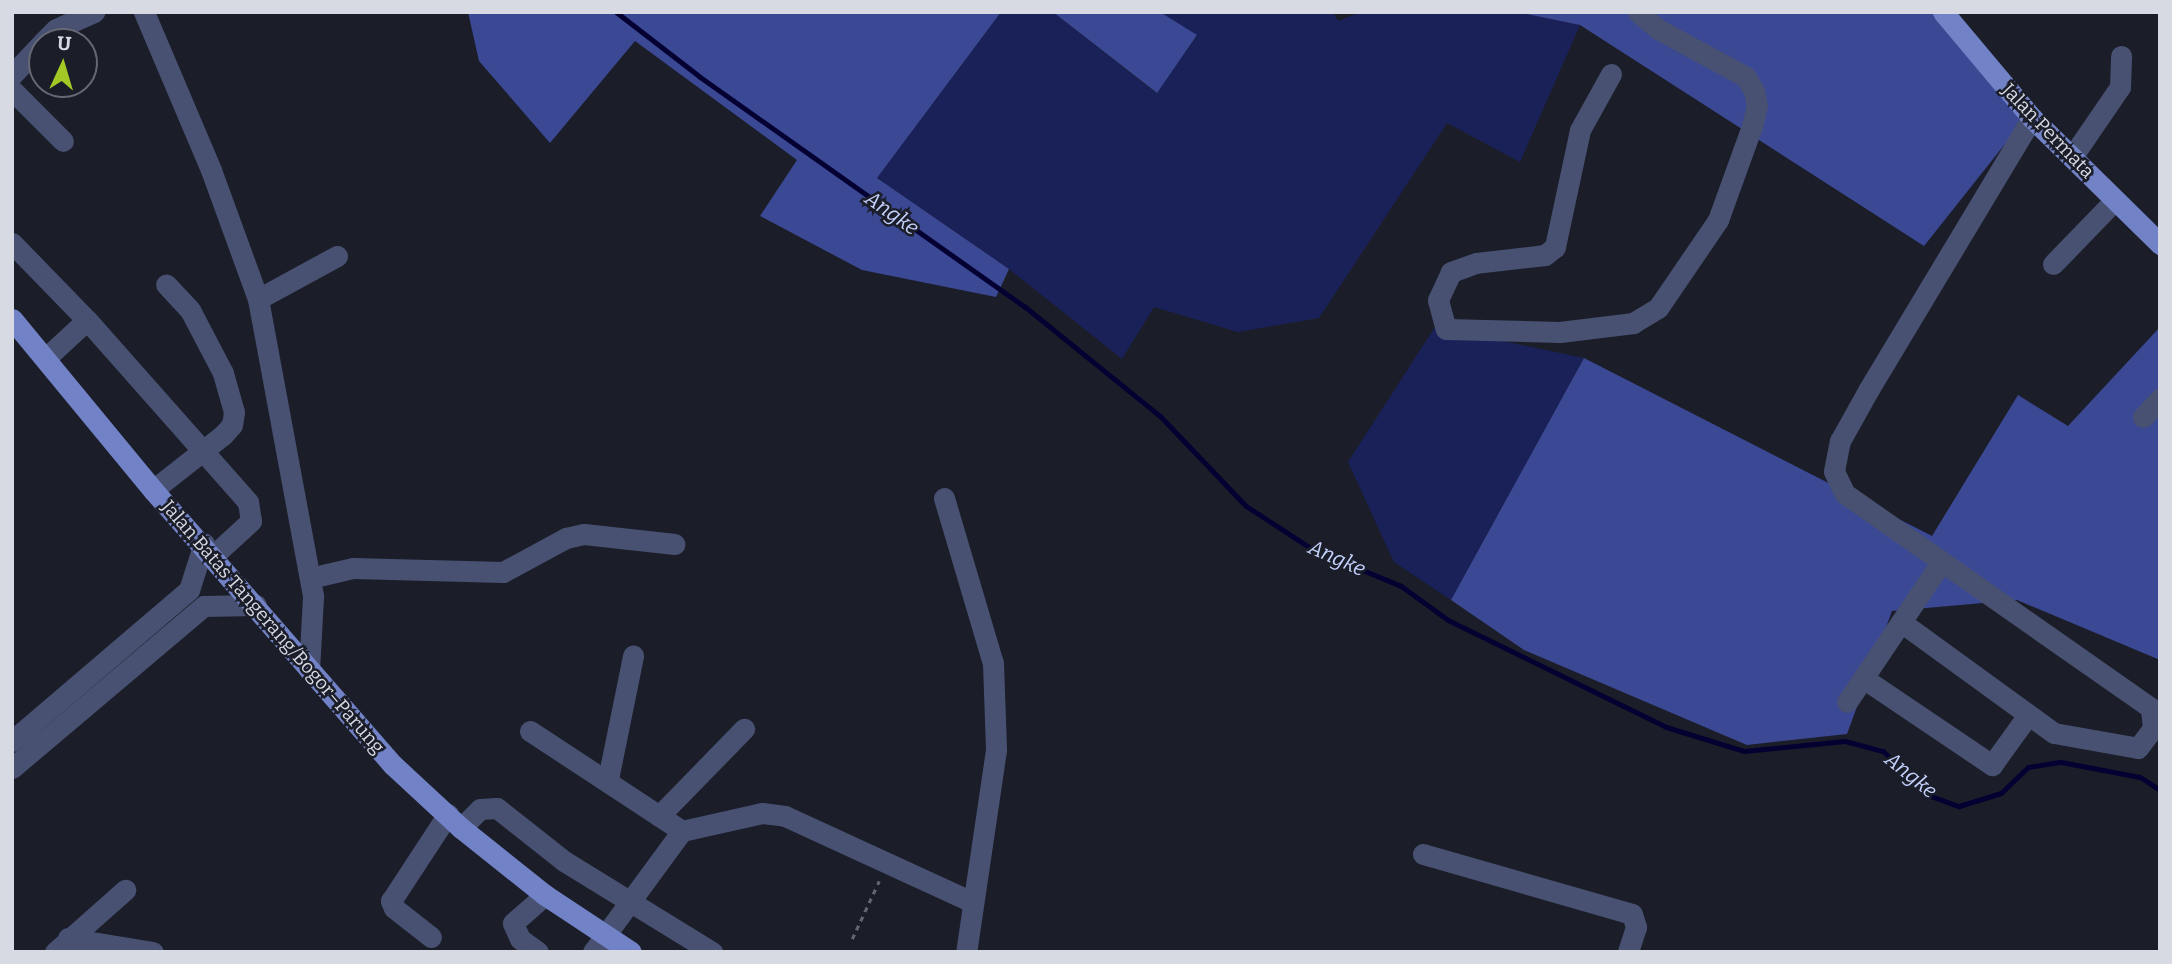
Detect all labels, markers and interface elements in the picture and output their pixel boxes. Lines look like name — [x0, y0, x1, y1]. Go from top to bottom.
north arrow — [28, 28, 98, 98]
text: U — [57, 32, 72, 56]
street label: Jalan Permata — [1997, 79, 2099, 183]
water label: Angke — [860, 186, 924, 240]
street label: Jalan Batas Tangerang/Bogor–Parung — [157, 496, 389, 758]
water label: Angke — [1305, 534, 1369, 582]
water label: Angke — [1880, 746, 1942, 804]

